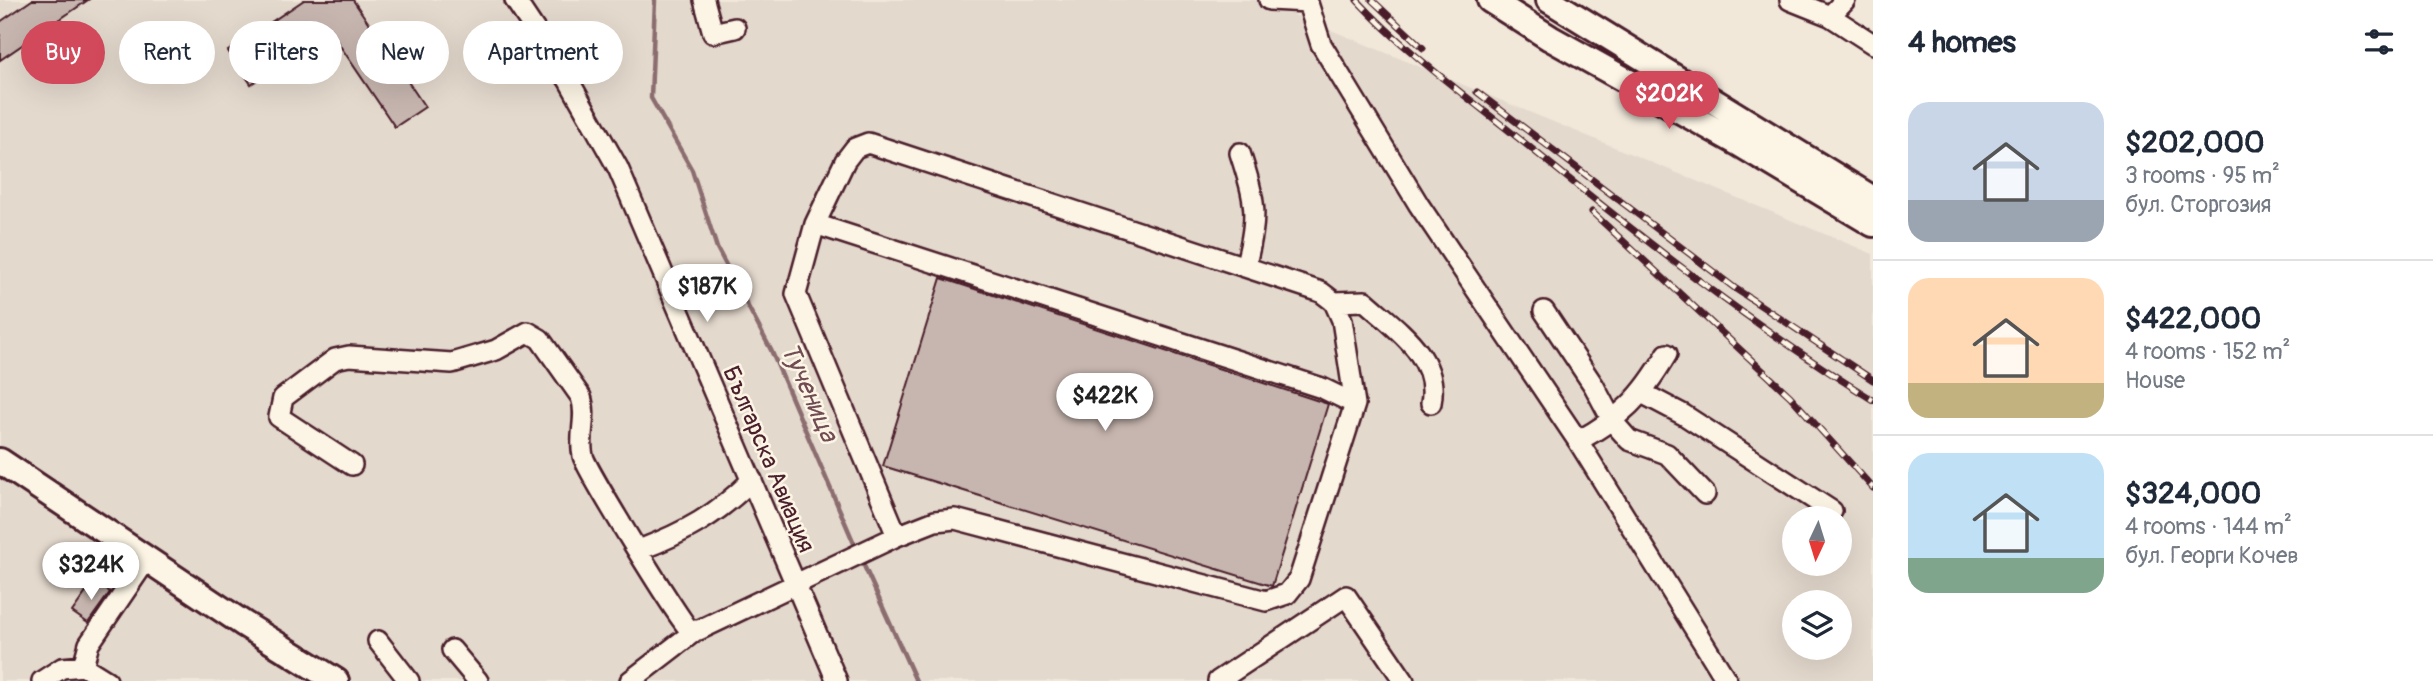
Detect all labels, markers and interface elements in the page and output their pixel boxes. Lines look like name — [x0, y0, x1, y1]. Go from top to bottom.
chip: Buy — [21, 21, 105, 84]
chip: Rent — [119, 21, 215, 84]
chip: Filters — [229, 21, 342, 84]
chip: New — [356, 21, 449, 84]
chip: Apartment — [463, 21, 623, 84]
icon: filters — [2360, 23, 2398, 61]
text: 4 homes — [1908, 24, 2016, 61]
pin: $202K — [1620, 72, 1718, 131]
text: $202K — [1635, 79, 1703, 108]
text: $202,000 — [2125, 124, 2264, 161]
icon: home — [1964, 130, 2048, 214]
text: 3 rooms · 95 m² — [2125, 161, 2280, 190]
text: бул. Сторгозия — [2125, 190, 2271, 219]
pin: $187K — [658, 264, 756, 324]
text: $187K — [677, 272, 737, 301]
text: $422,000 — [2125, 300, 2261, 337]
icon: home — [1964, 306, 2048, 390]
text: 4 rooms · 152 m² — [2125, 337, 2291, 366]
water label: Тученица — [773, 338, 846, 448]
street label: Българска Авиация — [716, 362, 821, 557]
text: House — [2125, 366, 2185, 395]
pin: $422K — [1056, 374, 1154, 433]
text: $422K — [1072, 381, 1138, 410]
text: $324,000 — [2125, 475, 2261, 512]
icon: home — [1964, 481, 2048, 565]
north arrow — [1782, 506, 1852, 576]
map controls — [1782, 506, 1852, 660]
text: 4 rooms · 144 m² — [2125, 512, 2292, 541]
text: бул. Георги Кочев — [2125, 541, 2299, 570]
pin: $324K — [42, 542, 140, 602]
text: $324K — [58, 550, 124, 579]
button: layers — [1782, 590, 1852, 660]

